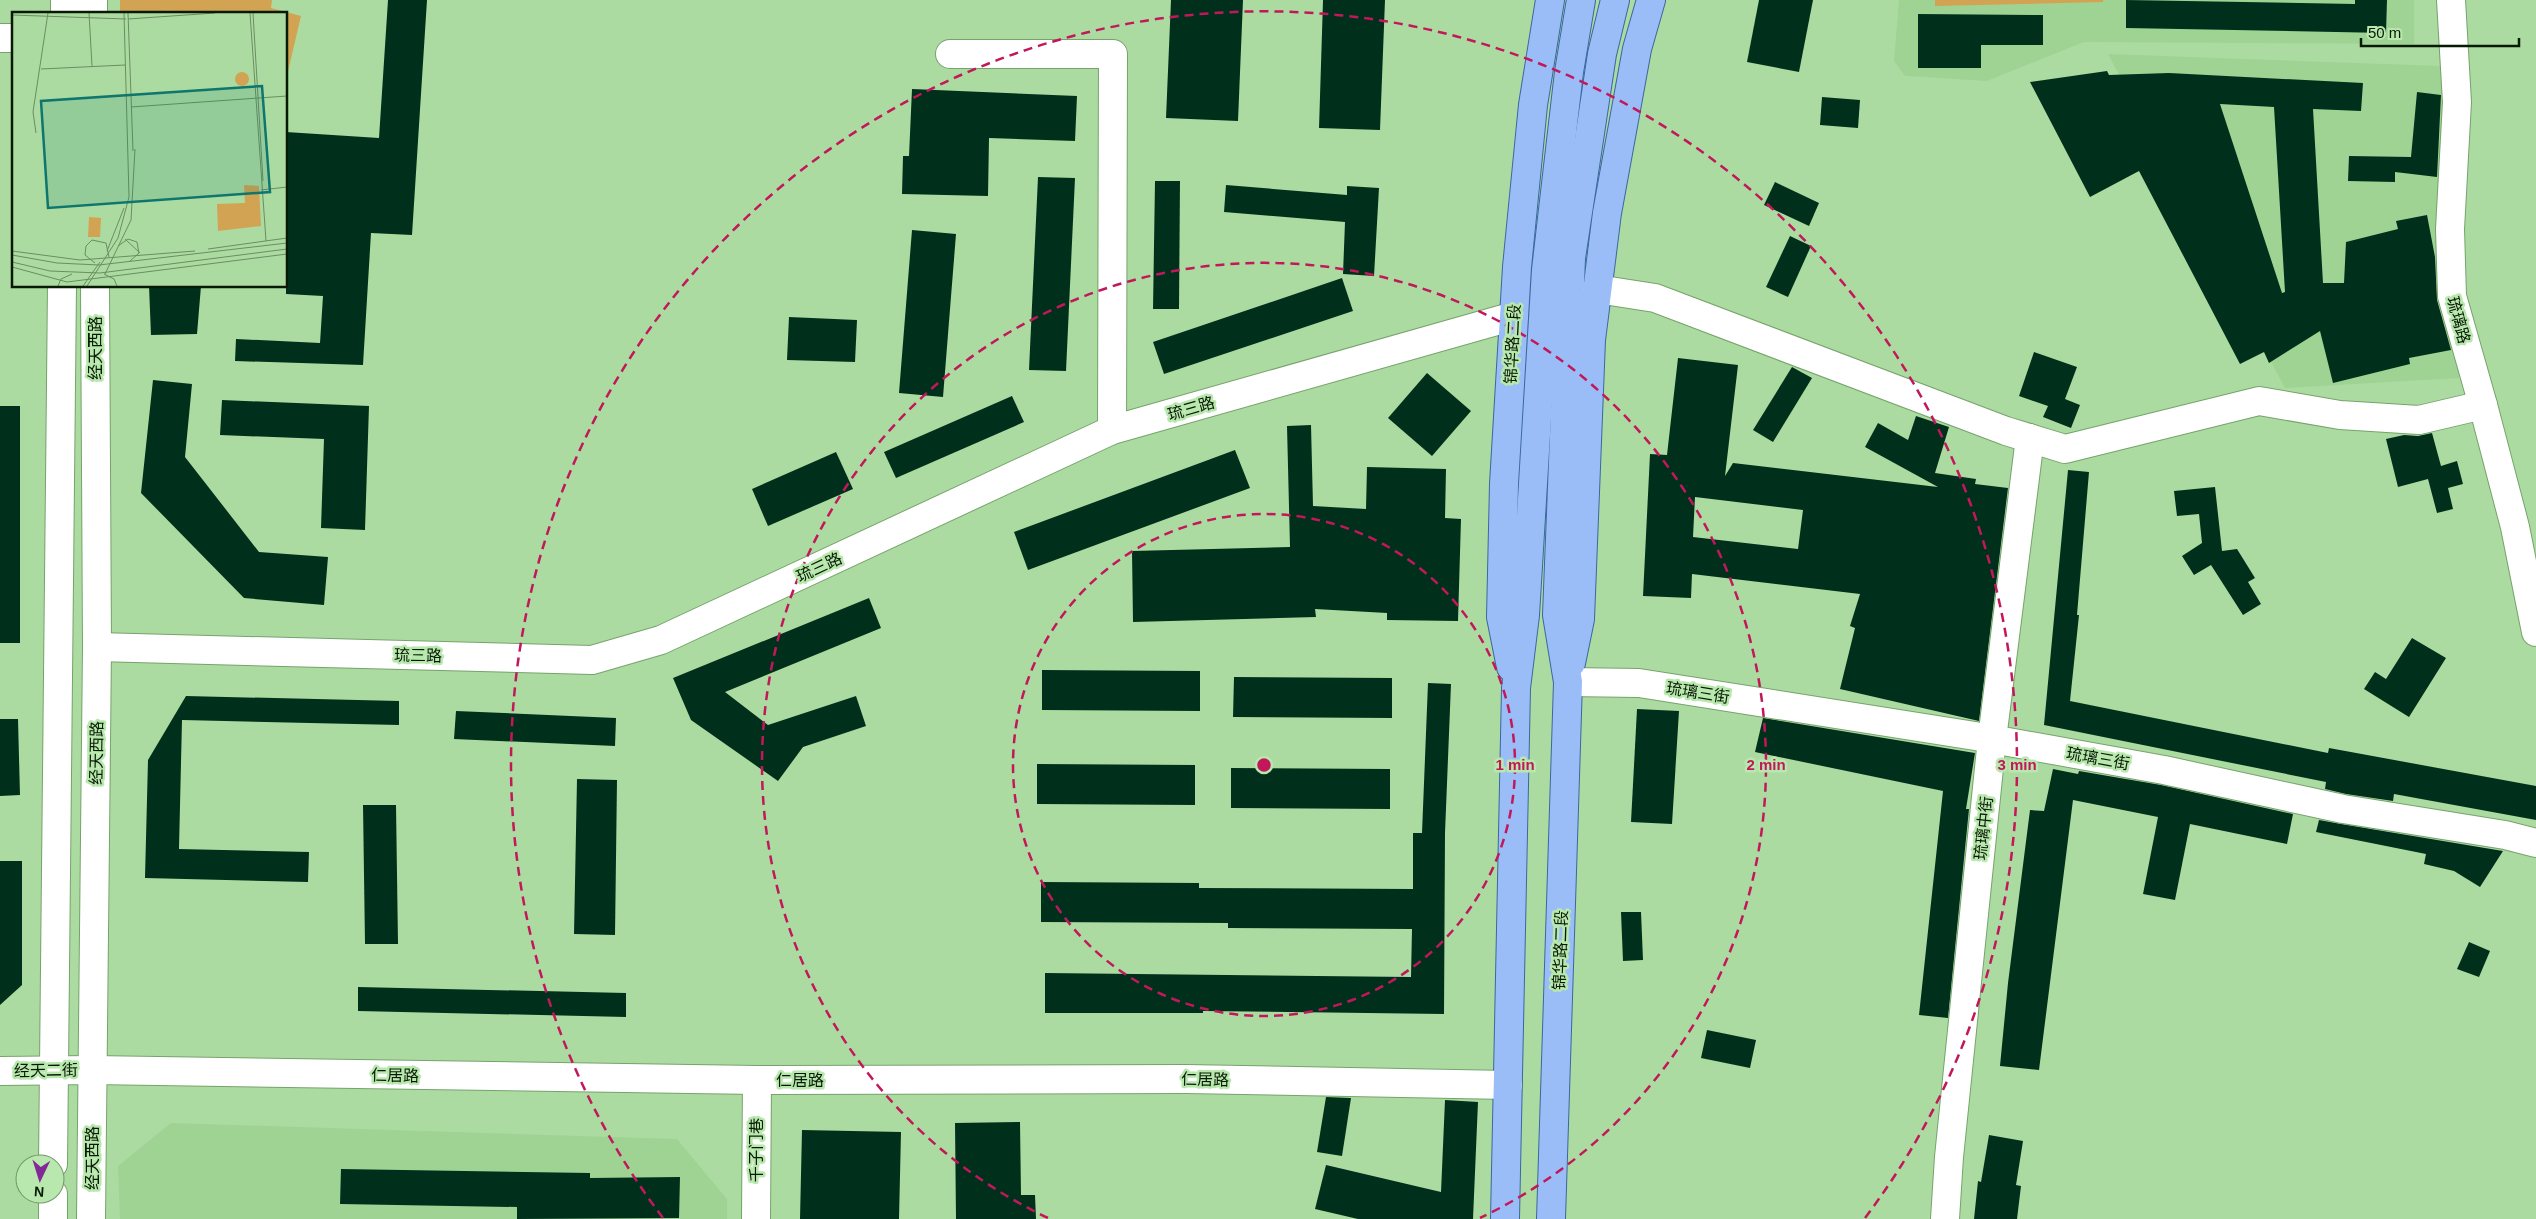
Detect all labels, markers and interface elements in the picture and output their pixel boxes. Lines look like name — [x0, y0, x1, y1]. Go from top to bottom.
inset map — [12, 12, 288, 288]
scale bar — [2361, 15, 2518, 47]
text: 50 m — [2368, 24, 2401, 41]
street label: 琉璃路 — [2444, 294, 2474, 346]
street label: 锦华路二段 — [1502, 304, 1523, 384]
street label: 经天西路 — [87, 316, 104, 380]
street label: 琉三路 — [1165, 393, 1217, 423]
street label: 琉三路 — [793, 549, 845, 585]
street label: 琉三路 — [394, 646, 442, 664]
street label: 琉璃三街 — [1665, 678, 1731, 706]
street label: 经天西路 — [87, 721, 106, 785]
street label: 琉璃三街 — [2065, 744, 2131, 772]
centre of rings — [1255, 756, 1273, 774]
text: 1 min — [1495, 756, 1535, 773]
text: 2 min — [1746, 756, 1786, 773]
text: 3 min — [1997, 756, 2037, 773]
street label: 琉璃中街 — [1971, 795, 1995, 861]
street label: 锦华路二段 — [1551, 910, 1570, 990]
street label: 经天二街 — [14, 1061, 78, 1080]
street label: 仁居路 — [371, 1067, 419, 1084]
street label: 仁居路 — [1181, 1071, 1229, 1088]
street label: 仁居路 — [776, 1072, 824, 1089]
street label: 千子门巷 — [748, 1118, 765, 1182]
street label: 经天西路 — [84, 1126, 101, 1190]
north arrow — [15, 1154, 65, 1204]
text: N — [33, 1184, 45, 1200]

